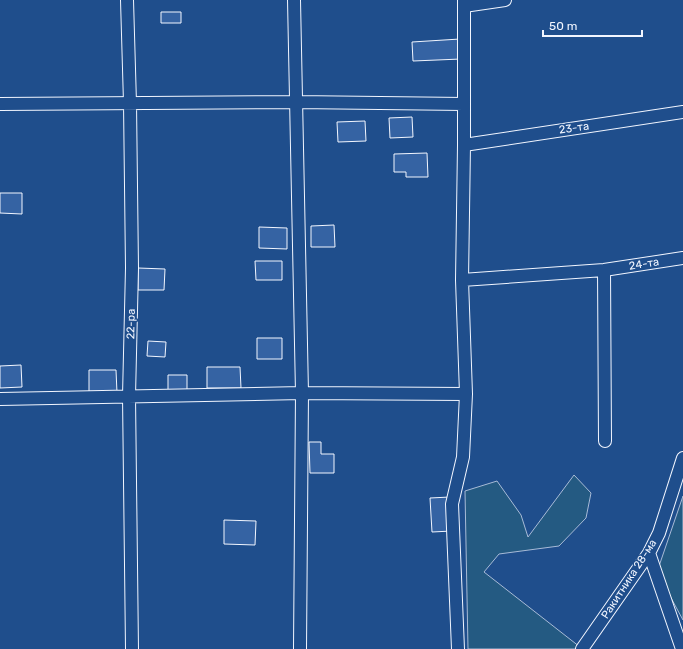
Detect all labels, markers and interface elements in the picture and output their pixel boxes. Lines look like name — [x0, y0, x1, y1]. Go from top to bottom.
scale bar — [543, 12, 642, 38]
text: 50 m — [549, 19, 577, 33]
street label: 23-та — [558, 119, 590, 137]
street label: 24-та — [628, 255, 660, 273]
street label: 22-ра — [124, 309, 138, 339]
street label: Ракитника 28-ма — [599, 537, 659, 621]

